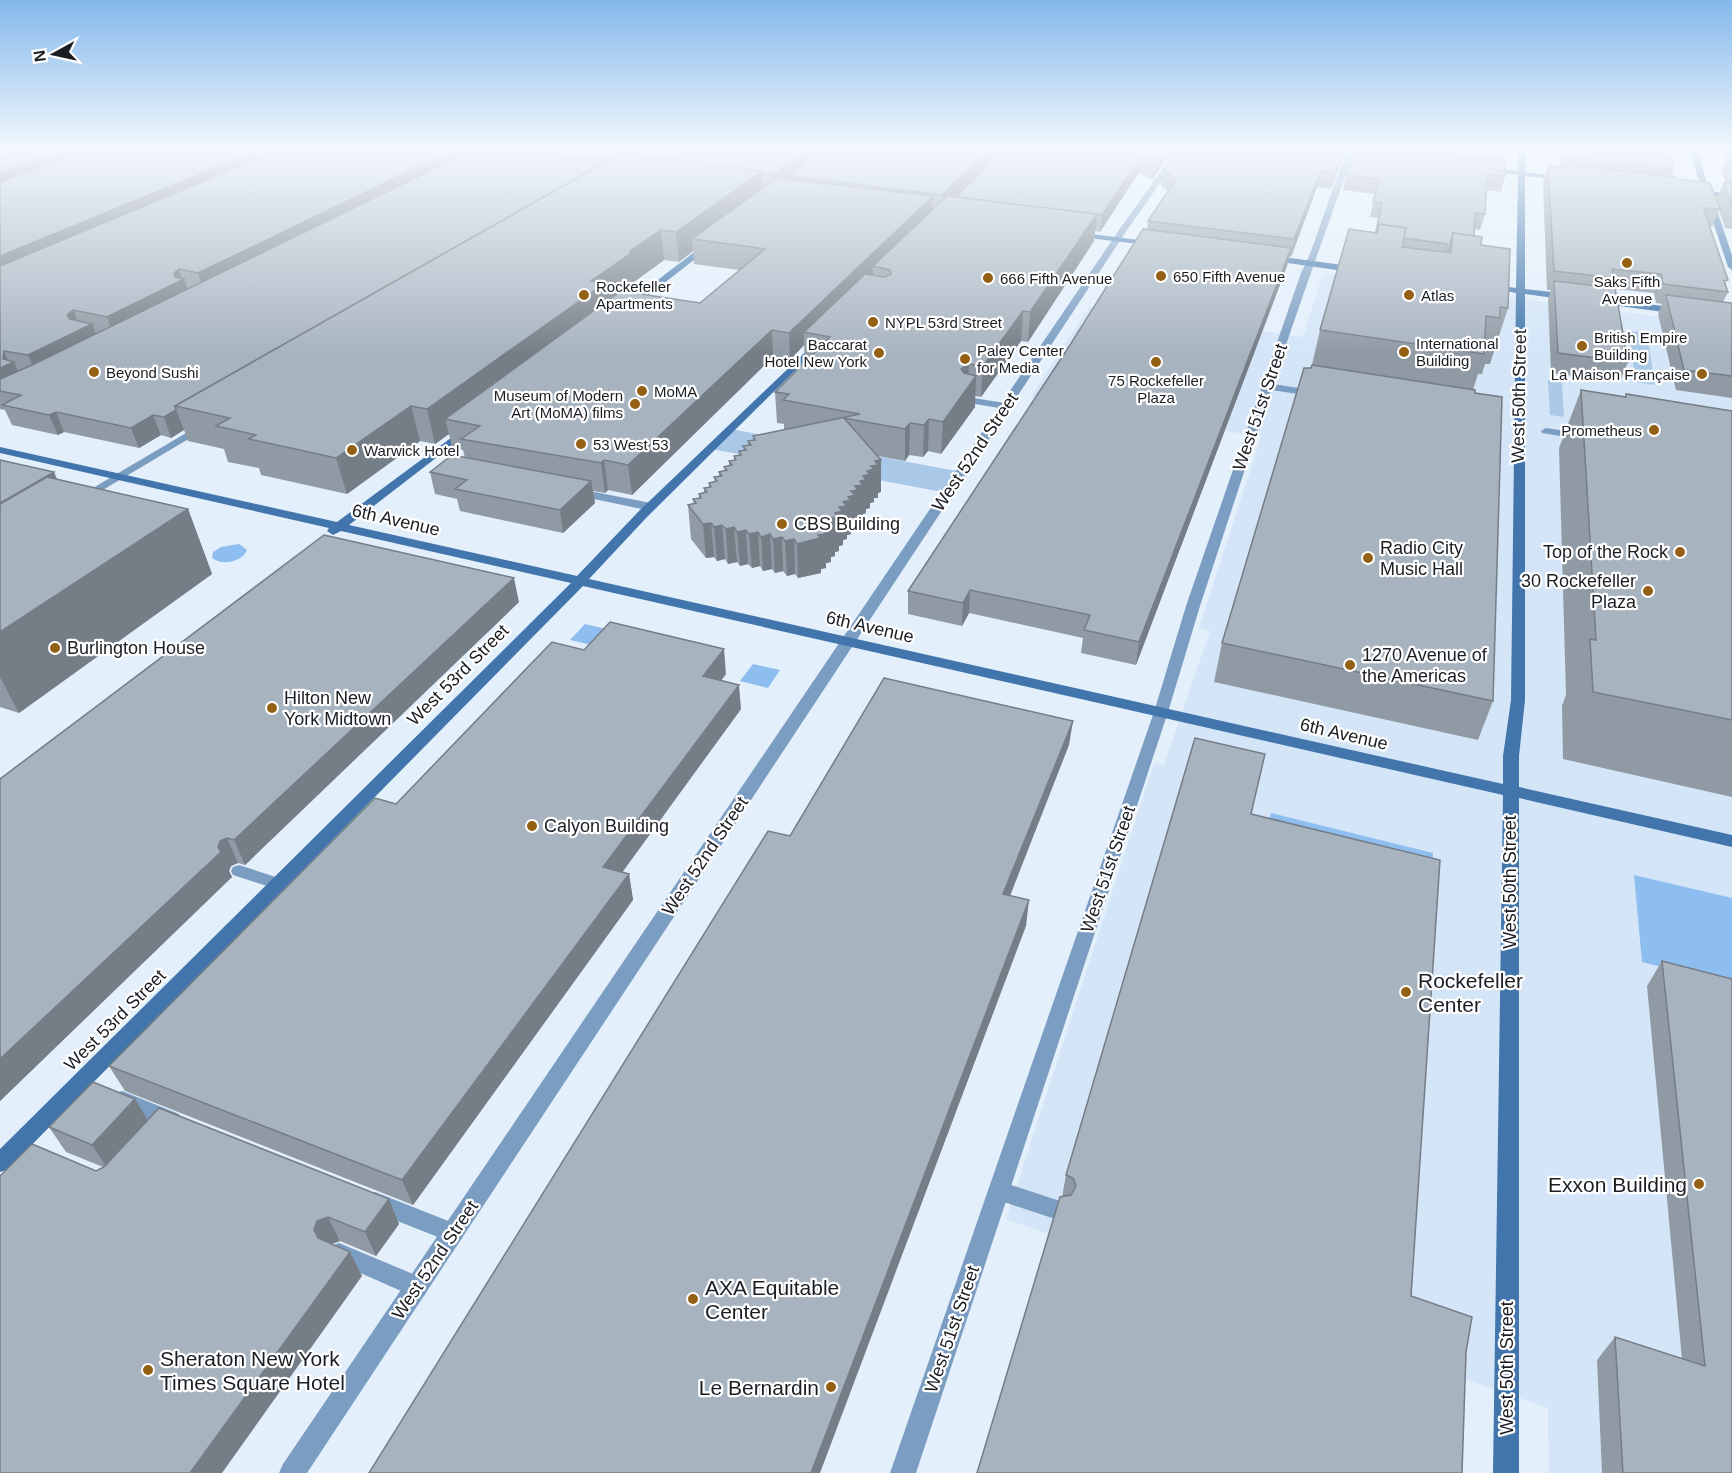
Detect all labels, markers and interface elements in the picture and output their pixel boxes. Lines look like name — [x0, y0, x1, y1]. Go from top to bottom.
north arrow — [24, 24, 84, 84]
text: N — [30, 49, 49, 63]
marker: Saks Fifth Avenue — [1620, 256, 1634, 270]
place label: 650 Fifth Avenue — [1173, 268, 1285, 285]
marker: 650 Fifth Avenue — [1154, 269, 1168, 283]
place label: 666 Fifth Avenue — [1000, 270, 1112, 287]
marker: 666 Fifth Avenue — [981, 271, 995, 285]
place label: Saks Fifth Avenue — [1594, 273, 1660, 307]
place label: Rockefeller Apartments — [596, 278, 673, 312]
place label: Atlas — [1421, 287, 1454, 304]
marker: Rockefeller Apartments — [577, 288, 591, 302]
marker: Atlas — [1402, 288, 1416, 302]
place label: NYPL 53rd Street — [885, 314, 1003, 331]
marker: NYPL 53rd Street — [866, 315, 880, 329]
street label: West 50th Street — [1508, 329, 1530, 463]
place label: British Empire Building — [1594, 329, 1687, 363]
place label: International Building — [1416, 335, 1499, 369]
place label: Baccarat Hotel New York — [764, 336, 868, 370]
marker: British Empire Building — [1575, 339, 1589, 353]
street label: West 51st Street — [1229, 341, 1291, 473]
place label: Paley Center for Media — [977, 342, 1064, 376]
marker: International Building — [1397, 345, 1411, 359]
marker: Baccarat Hotel New York — [872, 346, 886, 360]
marker: Paley Center for Media — [958, 352, 972, 366]
marker: 75 Rockefeller Plaza — [1149, 355, 1163, 369]
place label: Beyond Sushi — [106, 364, 199, 381]
marker: Beyond Sushi — [87, 365, 101, 379]
place label: La Maison Française — [1551, 366, 1690, 383]
marker: La Maison Française — [1695, 367, 1709, 381]
place label: 75 Rockefeller Plaza — [1108, 372, 1204, 406]
place label: MoMA — [654, 383, 697, 400]
marker: MoMA — [635, 384, 649, 398]
place label: Museum of Modern Art (MoMA) films — [494, 387, 623, 421]
street label: West 52nd Street — [928, 389, 1022, 515]
marker: Museum of Modern Art (MoMA) films — [628, 397, 642, 411]
place label: Prometheus — [1561, 422, 1642, 439]
marker: Prometheus — [1647, 423, 1661, 437]
place label: 53 West 53 — [593, 436, 669, 453]
marker: 53 West 53 — [574, 437, 588, 451]
place label: Warwick Hotel — [364, 442, 459, 459]
marker: Warwick Hotel — [345, 443, 359, 457]
street label: 6th Avenue — [350, 500, 442, 540]
place label: CBS Building — [794, 514, 900, 534]
marker: CBS Building — [775, 517, 789, 531]
place label: Radio City Music Hall — [1380, 538, 1463, 579]
place label: Top of the Rock — [1543, 542, 1669, 562]
marker: Top of the Rock — [1673, 545, 1687, 559]
marker: Radio City Music Hall — [1361, 551, 1375, 565]
place label: 30 Rockefeller Plaza — [1521, 571, 1637, 612]
marker: 30 Rockefeller Plaza — [1641, 584, 1655, 598]
street label: 6th Avenue — [824, 607, 916, 647]
street label: West 53rd Street — [403, 620, 513, 730]
place label: Burlington House — [67, 638, 205, 658]
marker: Burlington House — [48, 641, 62, 655]
place label: 1270 Avenue of the Americas — [1362, 645, 1488, 686]
marker: 1270 Avenue of the Americas — [1343, 658, 1357, 672]
place label: Hilton New York Midtown — [284, 688, 391, 729]
marker: Hilton New York Midtown — [265, 701, 279, 715]
street label: 6th Avenue — [1298, 714, 1390, 754]
street label: West 52nd Street — [658, 793, 752, 919]
street label: West 51st Street — [1077, 803, 1139, 935]
street label: West 50th Street — [1500, 815, 1520, 949]
place label: Calyon Building — [544, 816, 669, 836]
marker: Calyon Building — [525, 819, 539, 833]
street label: West 53rd Street — [60, 965, 170, 1075]
place label: Rockefeller Center — [1418, 969, 1523, 1016]
marker: Rockefeller Center — [1399, 985, 1413, 999]
place label: Exxon Building — [1548, 1173, 1687, 1196]
marker: Exxon Building — [1692, 1177, 1706, 1191]
street label: West 52nd Street — [388, 1197, 482, 1323]
street label: West 51st Street — [921, 1263, 983, 1395]
place label: AXA Equitable Center — [705, 1276, 839, 1323]
marker: AXA Equitable Center — [686, 1292, 700, 1306]
street label: West 50th Street — [1497, 1301, 1517, 1435]
place label: Sheraton New York Times Square Hotel — [160, 1347, 345, 1394]
marker: Sheraton New York Times Square Hotel — [141, 1363, 155, 1377]
place label: Le Bernardin — [699, 1376, 819, 1399]
marker: Le Bernardin — [824, 1380, 838, 1394]

